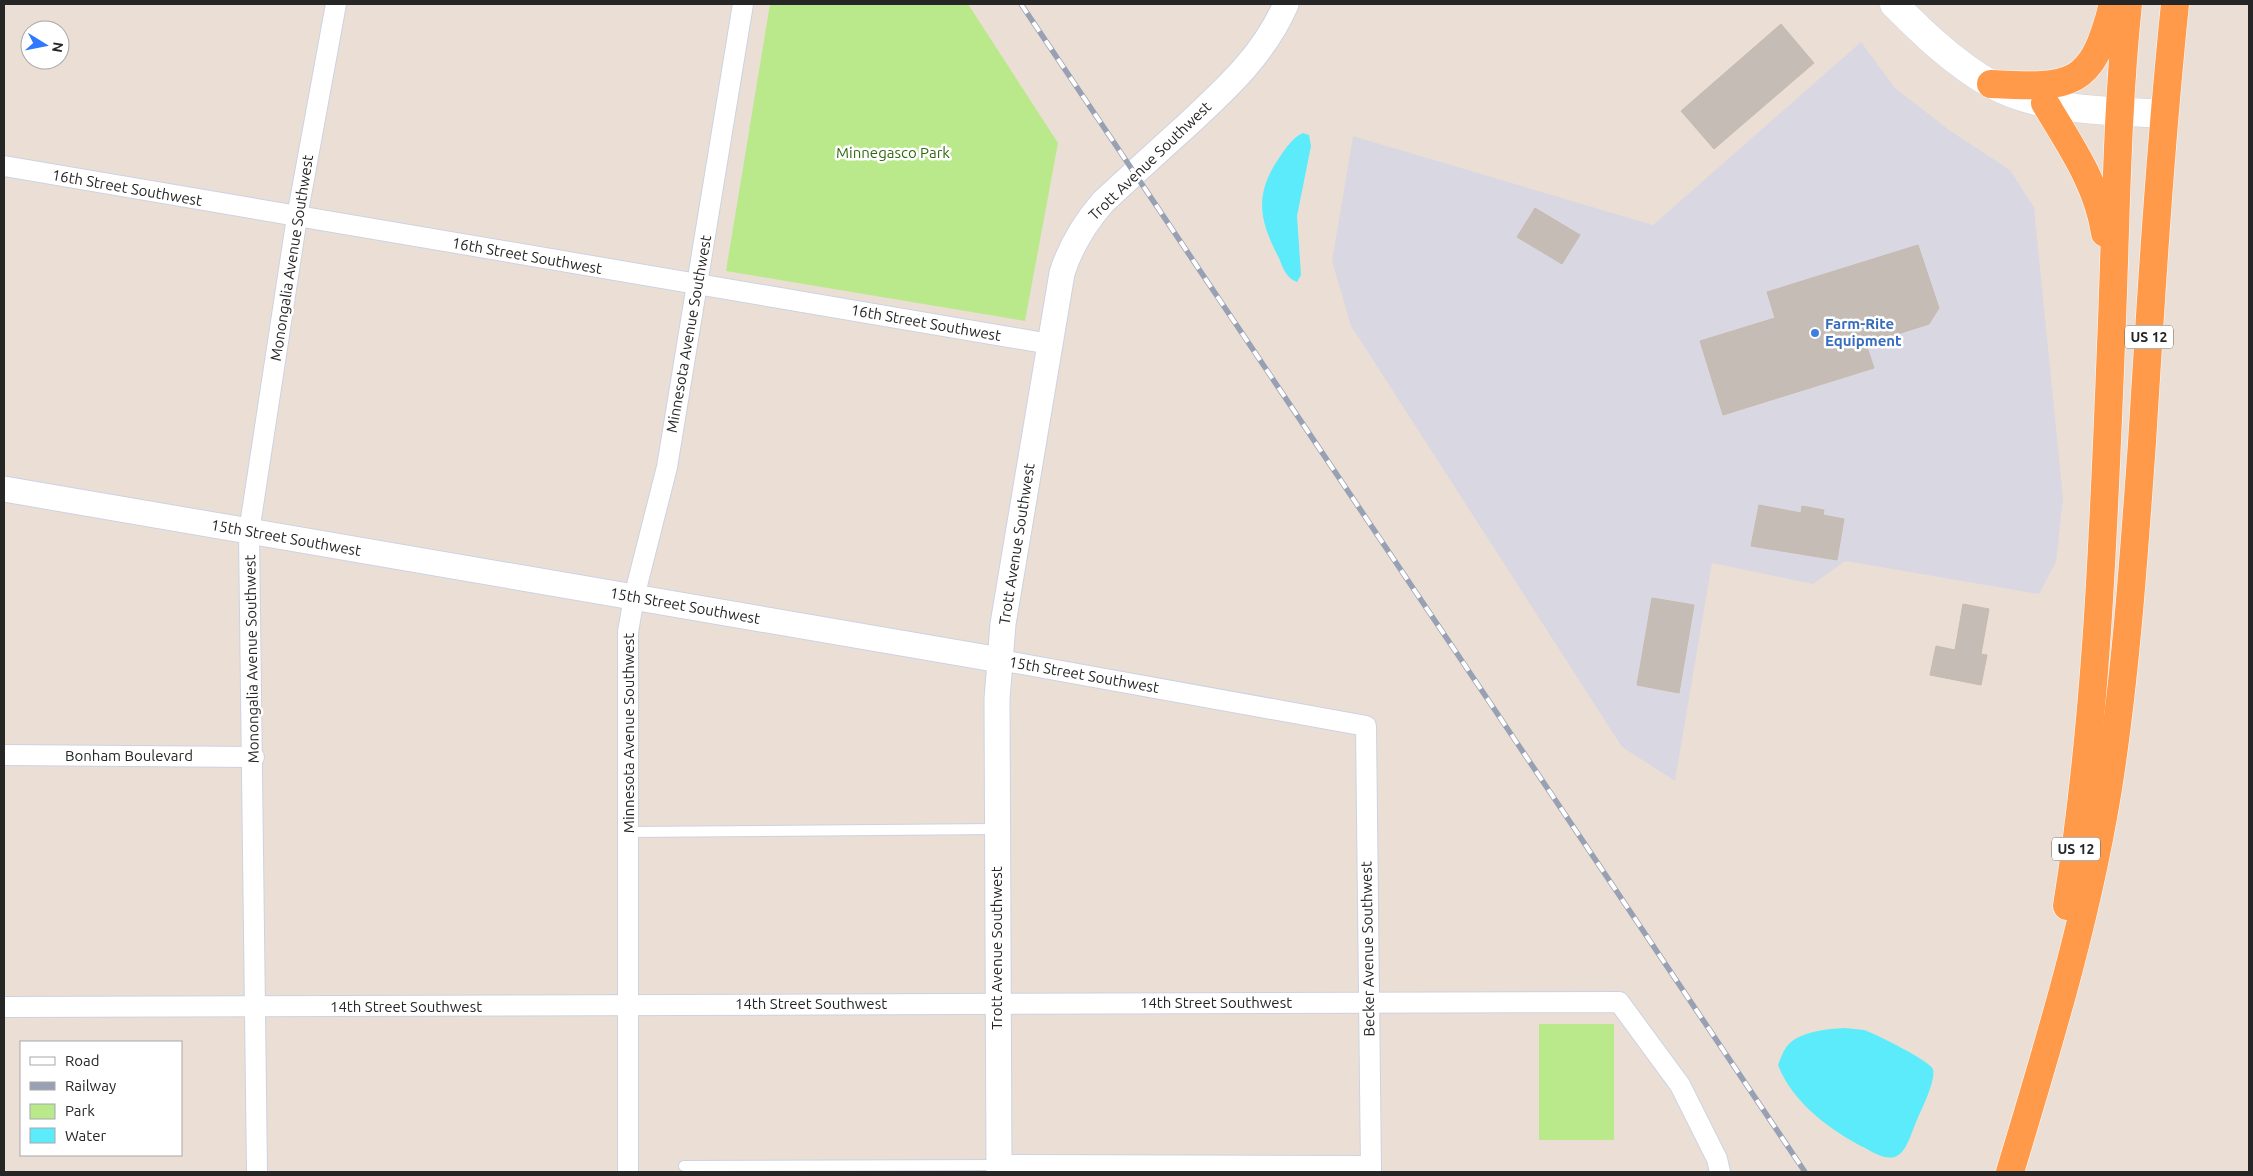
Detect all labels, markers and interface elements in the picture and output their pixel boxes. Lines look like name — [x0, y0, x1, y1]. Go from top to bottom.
north arrow — [20, 20, 70, 70]
text: N — [49, 41, 67, 54]
street label: Trott Avenue Southwest — [1085, 98, 1214, 224]
park label: Minnegasco Park — [836, 144, 950, 161]
street label: Monongalia Avenue Southwest — [267, 153, 316, 362]
street label: 16th Street Southwest — [51, 166, 204, 209]
street label: 16th Street Southwest — [451, 234, 604, 277]
street label: Minnesota Avenue Southwest — [663, 234, 714, 434]
street label: 16th Street Southwest — [850, 301, 1003, 344]
place label: Farm-Rite Equipment — [1825, 315, 1902, 349]
road number: US 12 — [2125, 326, 2173, 348]
marker: Farm-Rite Equipment — [1809, 327, 1821, 339]
street label: Trott Avenue Southwest — [995, 462, 1038, 626]
street label: 15th Street Southwest — [210, 516, 363, 559]
street label: Monongalia Avenue Southwest — [241, 554, 262, 763]
street label: 15th Street Southwest — [609, 584, 762, 627]
street label: Minnesota Avenue Southwest — [620, 633, 637, 833]
street label: 15th Street Southwest — [1008, 653, 1161, 696]
street label: Bonham Boulevard — [65, 747, 193, 764]
road number: US 12 — [2052, 838, 2100, 861]
street label: Becker Avenue Southwest — [1357, 861, 1378, 1037]
street label: Trott Avenue Southwest — [988, 866, 1005, 1030]
street label: 14th Street Southwest — [1140, 994, 1292, 1011]
street label: 14th Street Southwest — [735, 995, 887, 1012]
street label: 14th Street Southwest — [330, 998, 482, 1015]
legend — [20, 1041, 182, 1156]
text: Road — [65, 1052, 100, 1069]
text: Railway — [65, 1077, 116, 1094]
text: Park — [65, 1102, 95, 1119]
text: Water — [65, 1127, 106, 1144]

